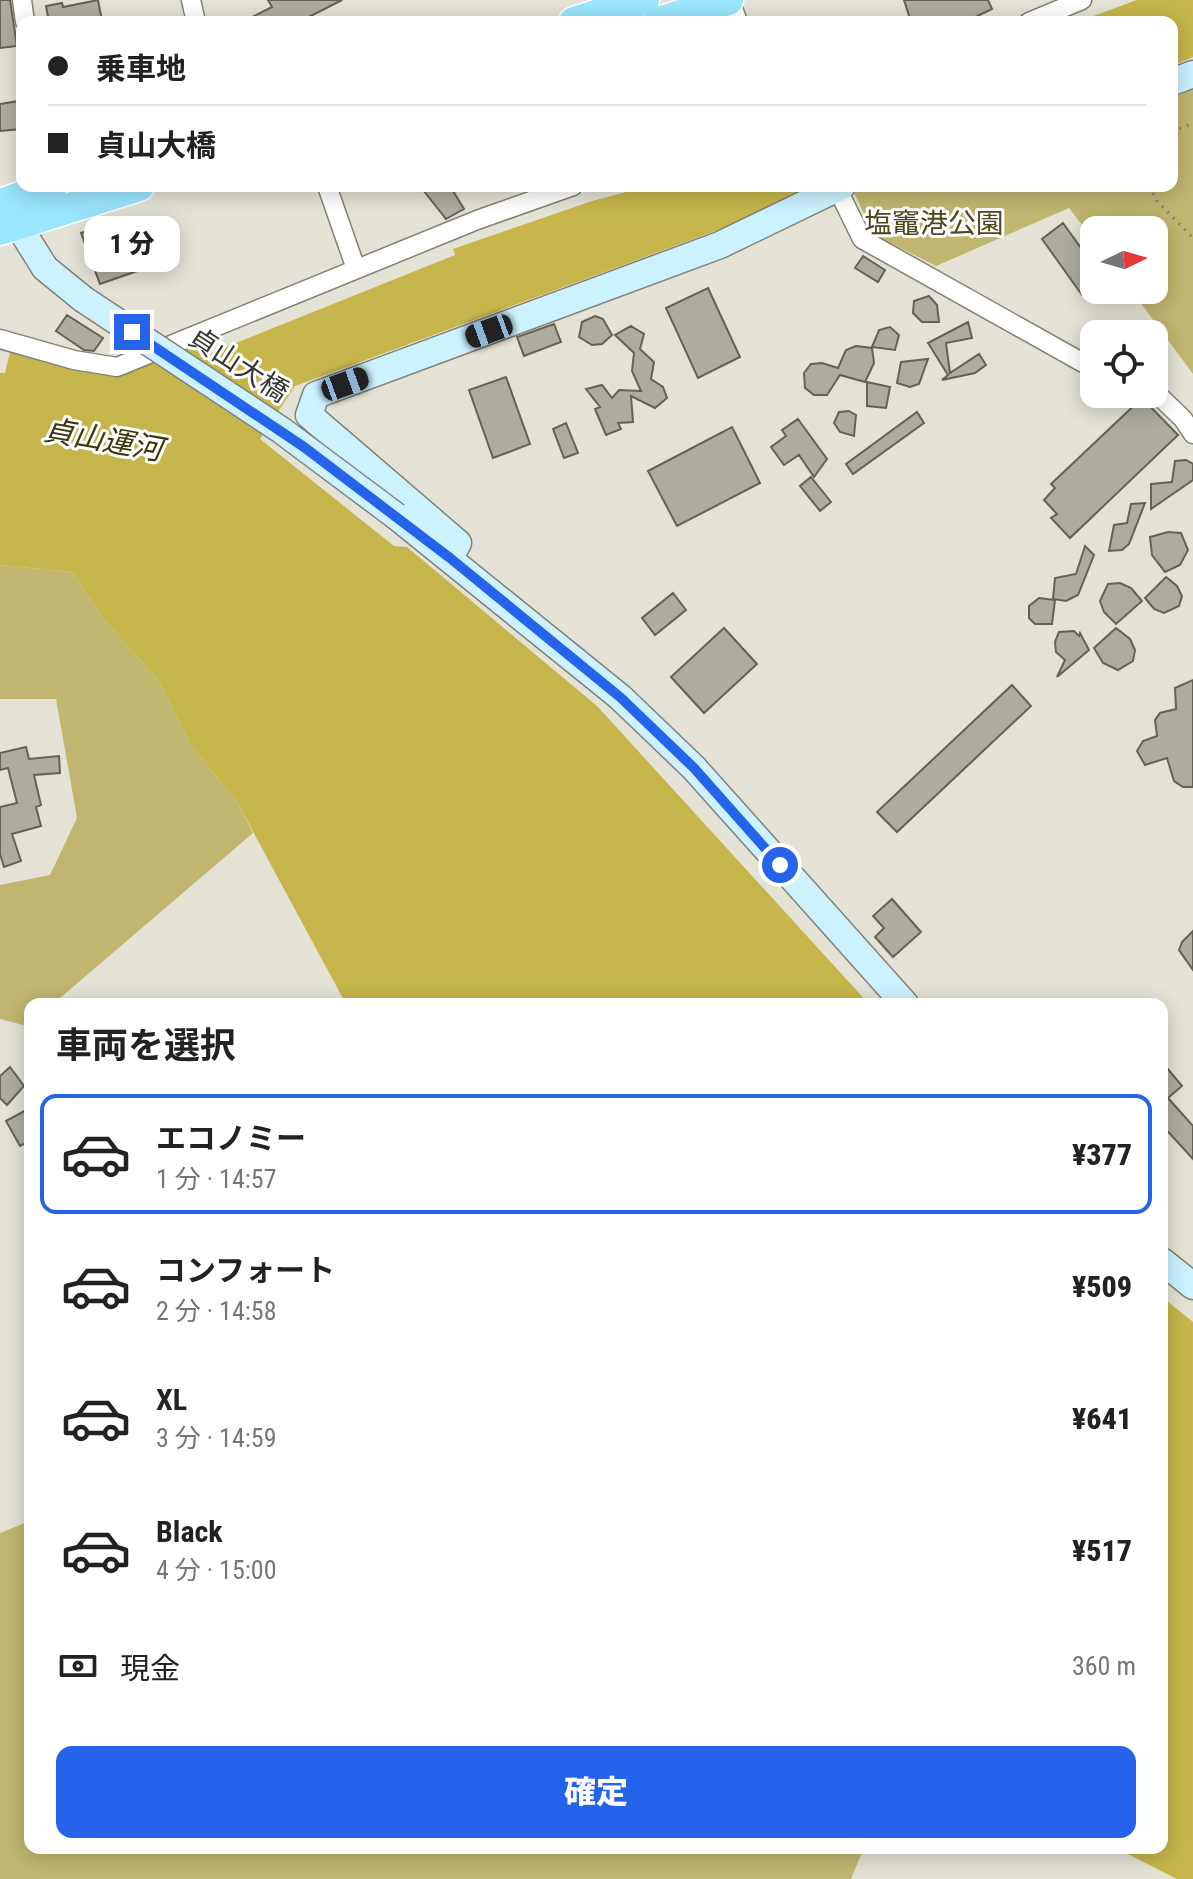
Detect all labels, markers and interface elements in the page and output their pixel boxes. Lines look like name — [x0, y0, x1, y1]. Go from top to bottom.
text: 乗車地 — [96, 51, 186, 86]
text: 貞山大橋 — [96, 128, 216, 163]
park label: 塩竈港公園 — [864, 207, 1004, 240]
callout: 1 分 — [84, 216, 180, 272]
north arrow — [1080, 216, 1168, 304]
map controls — [1080, 216, 1168, 408]
text: 1 分 — [109, 229, 155, 259]
car — [462, 312, 516, 350]
route end — [114, 314, 150, 350]
street label: 貞山大橋 — [183, 320, 295, 409]
button: locate — [1080, 320, 1168, 408]
car — [318, 365, 372, 403]
water label: 貞山運河 — [41, 412, 170, 468]
route start — [762, 847, 798, 883]
text: 車両を選択 — [56, 1025, 236, 1067]
icon: car — [60, 1118, 132, 1190]
text: エコノミー — [156, 1121, 306, 1156]
text: ¥377 — [1072, 1137, 1132, 1172]
text: 1 分 · 14:57 — [156, 1164, 276, 1194]
icon: car — [60, 1250, 132, 1322]
text: コンフォート — [156, 1253, 335, 1288]
text: ¥509 — [1072, 1269, 1132, 1304]
text: 2 分 · 14:58 — [156, 1296, 276, 1326]
icon: car — [60, 1382, 132, 1454]
text: XL — [156, 1382, 187, 1417]
text: ¥641 — [1072, 1401, 1132, 1436]
text: 3 分 · 14:59 — [156, 1423, 276, 1453]
icon: car — [60, 1514, 132, 1586]
text: Black — [156, 1514, 223, 1549]
text: ¥517 — [1072, 1533, 1132, 1568]
text: 4 分 · 15:00 — [156, 1555, 276, 1585]
icon: cash — [56, 1644, 100, 1688]
text: 現金 — [120, 1651, 180, 1686]
text: 360 m — [1072, 1651, 1136, 1681]
button: 確定 — [56, 1746, 1136, 1838]

